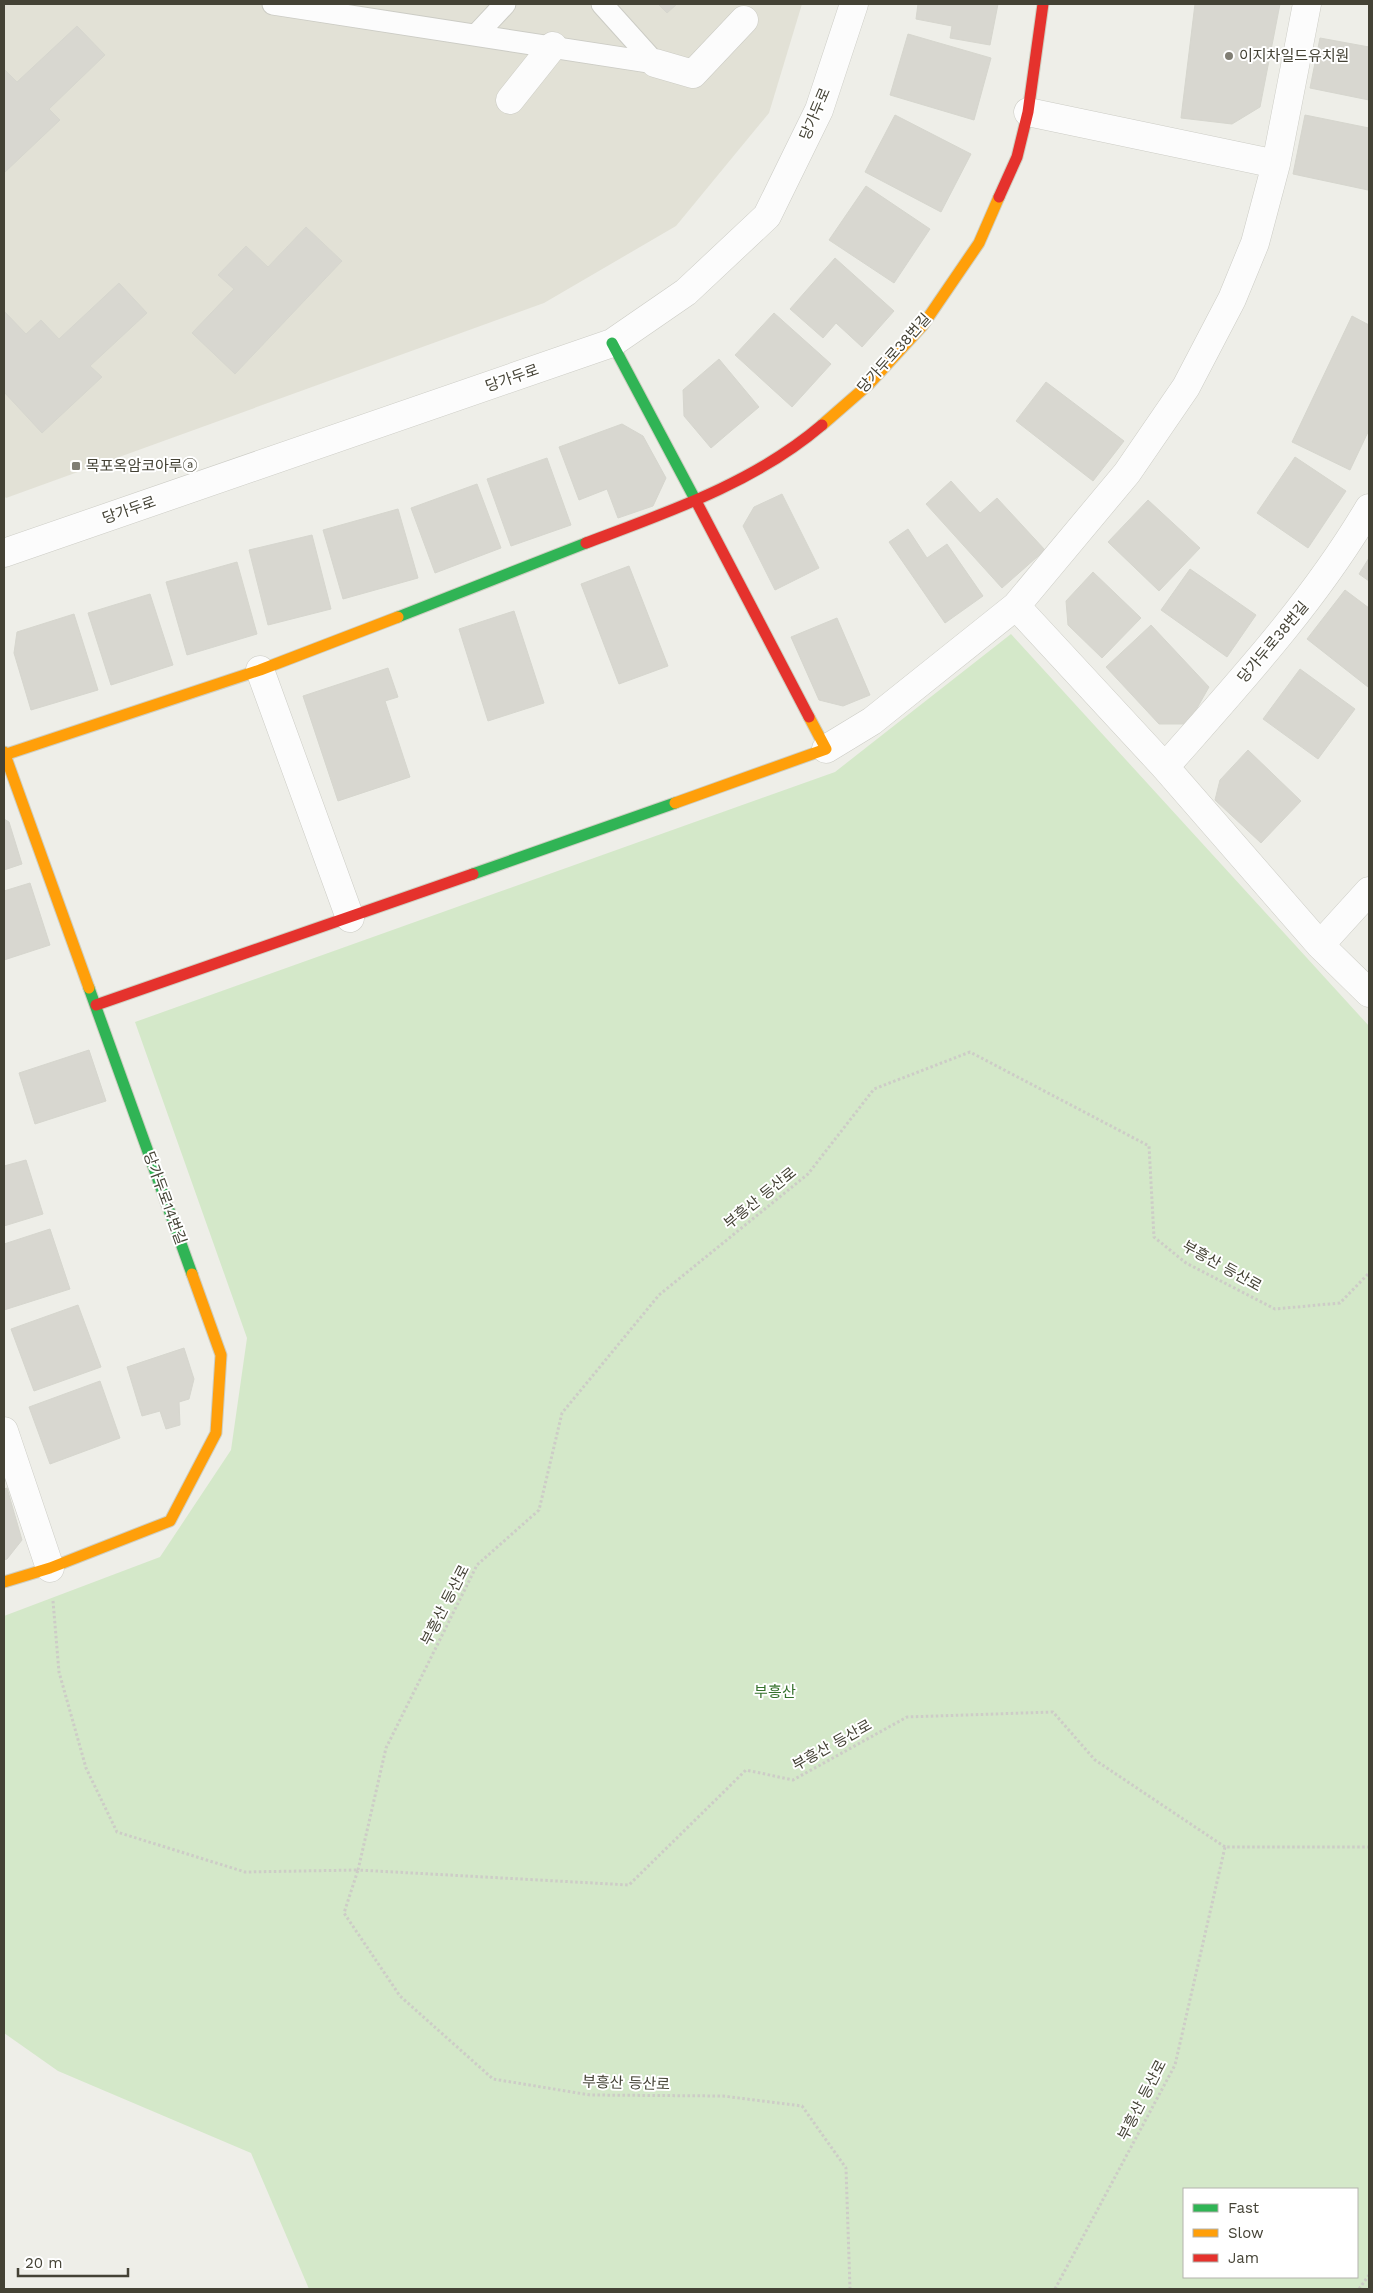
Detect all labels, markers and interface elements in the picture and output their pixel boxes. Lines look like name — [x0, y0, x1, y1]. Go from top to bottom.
place label: 이지차일드유치원 — [1239, 47, 1349, 65]
marker: 이지차일드유치원 — [1223, 50, 1235, 62]
street label: 당가두로 — [796, 85, 834, 143]
street label: 당가두로38번길 — [854, 310, 934, 396]
street label: 당가두로 — [483, 361, 541, 395]
place label: 목포옥암코아루ⓐ — [86, 457, 198, 475]
marker: 목포옥암코아루ⓐ — [70, 460, 82, 472]
street label: 당가두로 — [100, 493, 158, 527]
street label: 당가두로38번길 — [1234, 598, 1312, 686]
street label: 당가두로14번길 — [140, 1149, 190, 1247]
street label: 부흥산 등산로 — [720, 1163, 800, 1233]
street label: 부흥산 등산로 — [1179, 1237, 1265, 1295]
street label: 부흥산 등산로 — [417, 1562, 473, 1648]
park label: 부흥산 — [754, 1683, 796, 1701]
street label: 부흥산 등산로 — [789, 1716, 875, 1774]
street label: 부흥산 등산로 — [1114, 2057, 1170, 2143]
street label: 부흥산 등산로 — [582, 2072, 670, 2094]
legend — [1183, 2188, 1358, 2278]
text: Fast — [1228, 2199, 1260, 2217]
text: Slow — [1228, 2224, 1264, 2242]
scale bar — [18, 2246, 128, 2278]
text: Jam — [1228, 2249, 1259, 2267]
text: 20 m — [25, 2254, 63, 2272]

